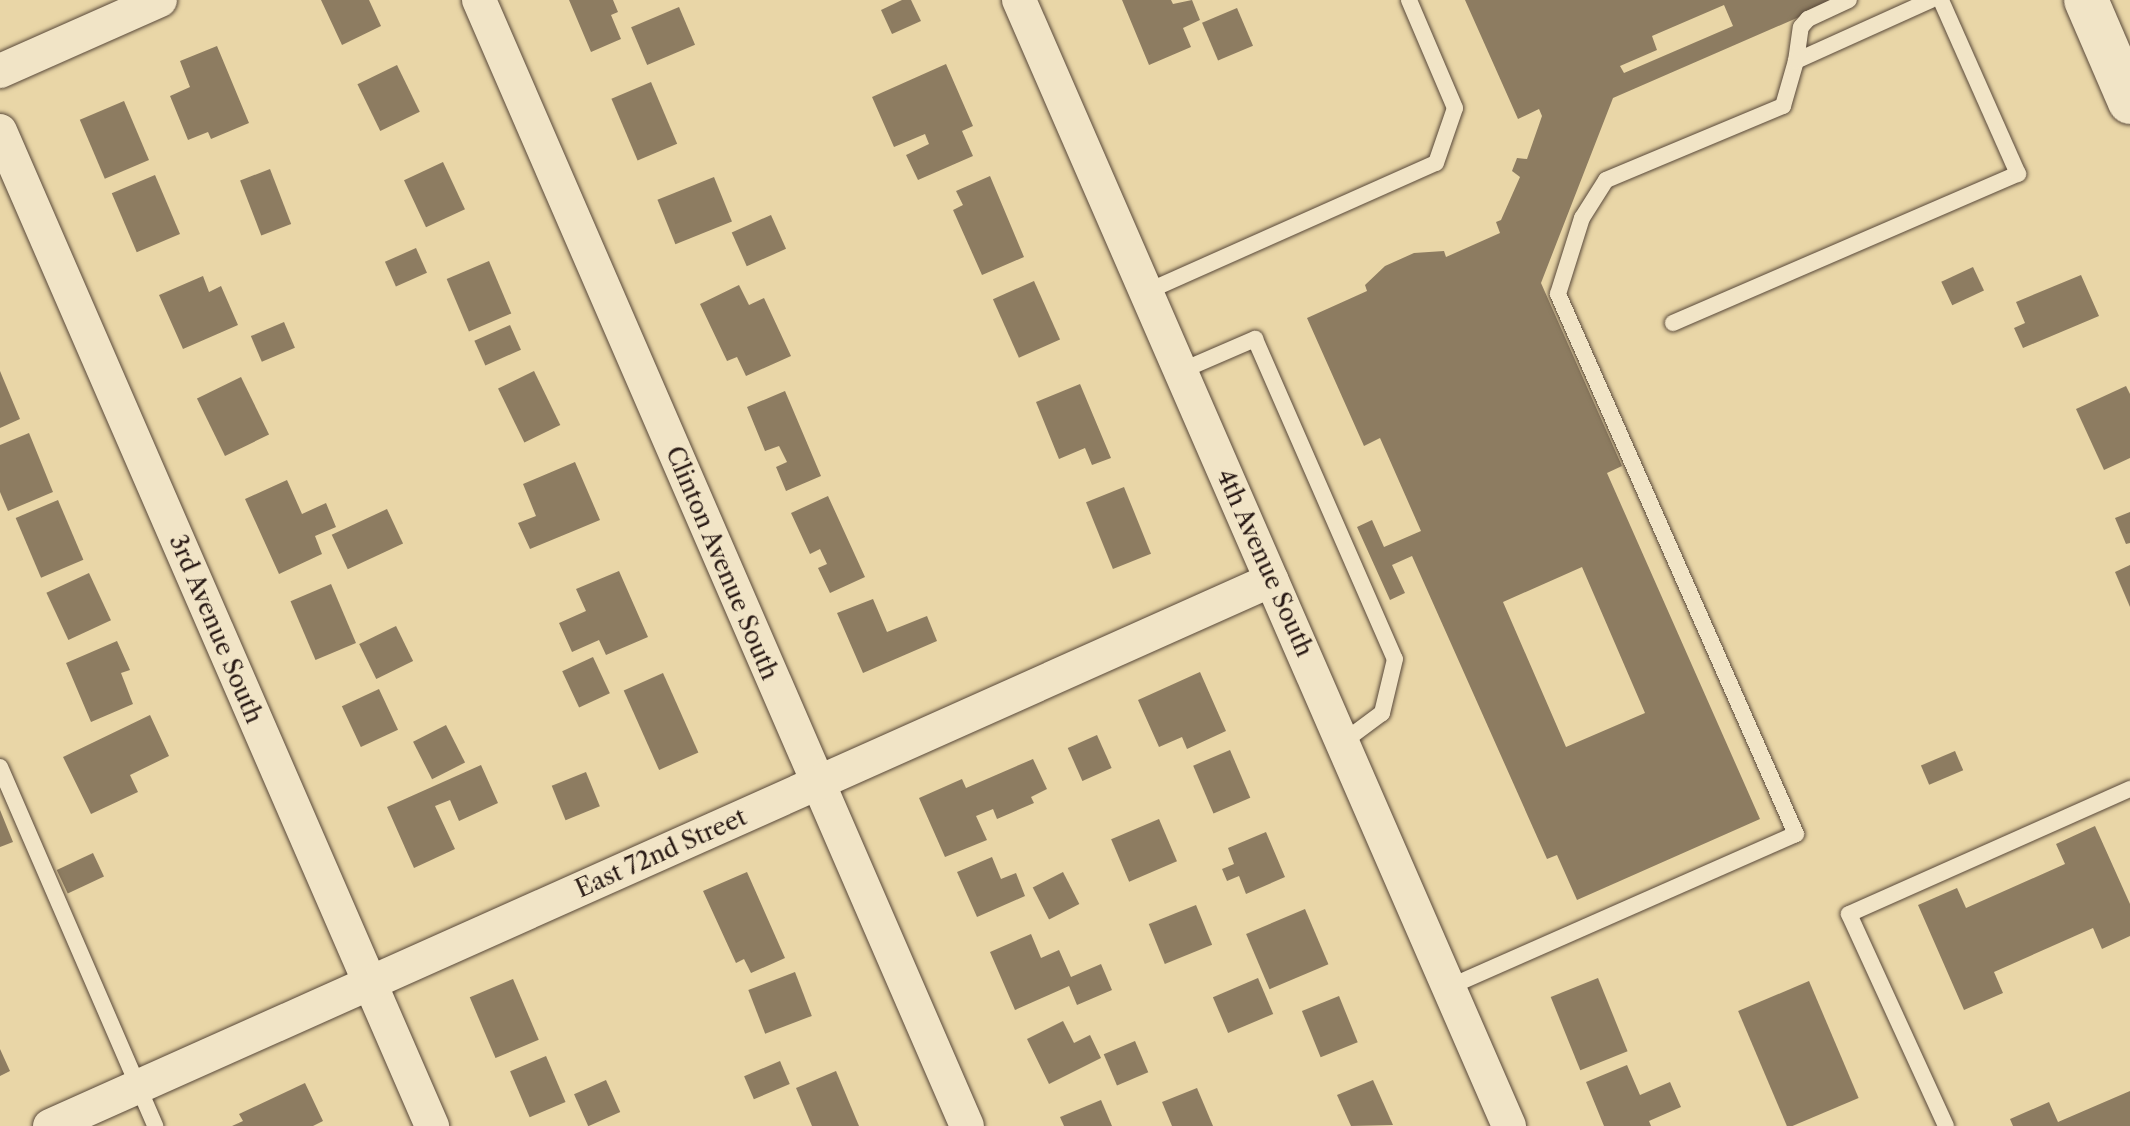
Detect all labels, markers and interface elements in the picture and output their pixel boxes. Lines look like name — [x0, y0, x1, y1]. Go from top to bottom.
street label: Clinton Avenue South — [660, 442, 784, 684]
street label: 4th Avenue South — [1211, 464, 1319, 662]
street label: 3rd Avenue South — [163, 530, 269, 728]
street label: East 72nd Street — [571, 802, 751, 904]

